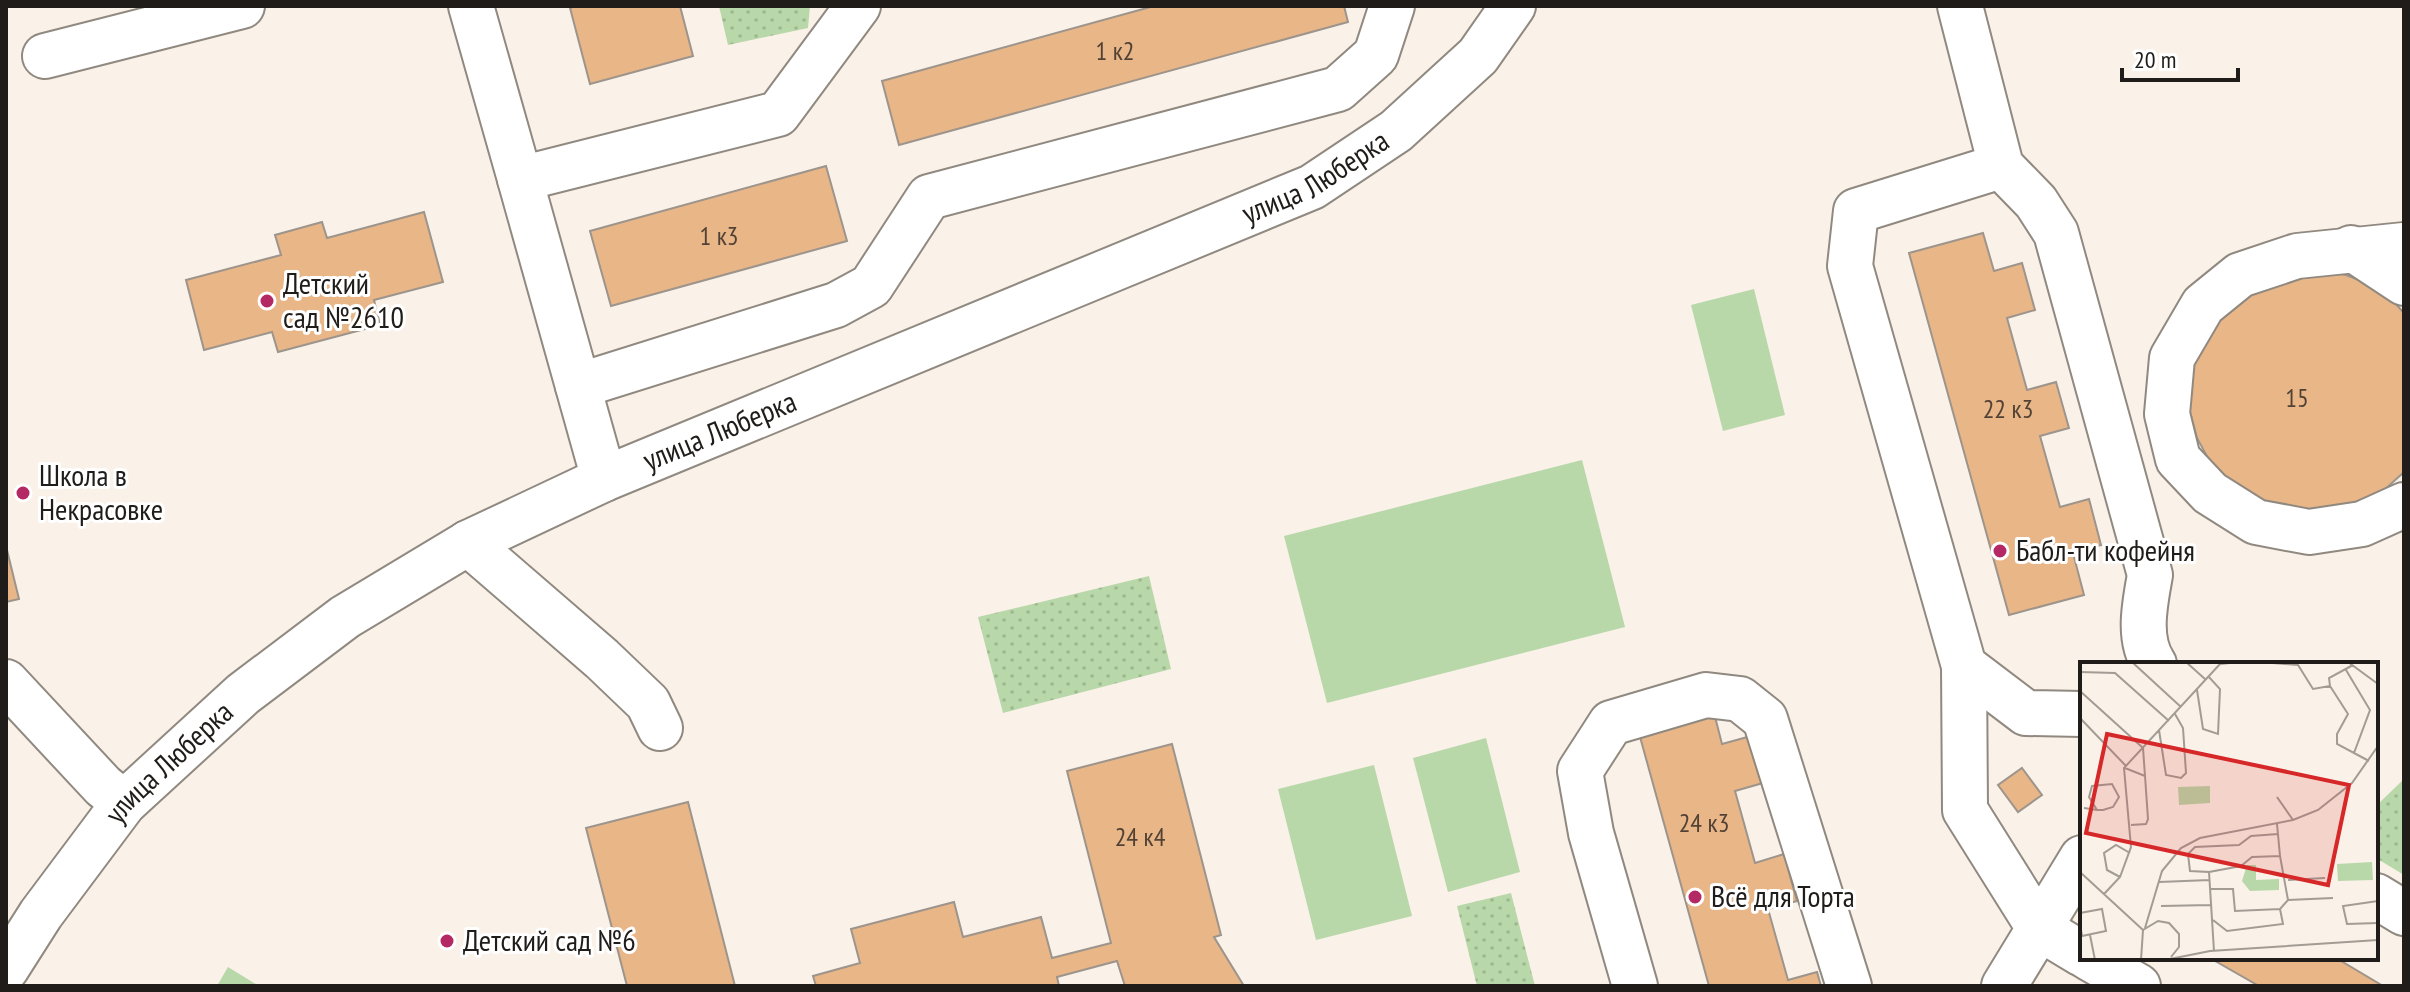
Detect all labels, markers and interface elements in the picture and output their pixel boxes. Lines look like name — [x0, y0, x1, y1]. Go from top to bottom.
scale bar — [2122, 32, 2238, 82]
house number: 1 к2 — [1096, 34, 1134, 67]
text: 20 m — [2134, 44, 2176, 75]
street label: улица Люберка — [1236, 120, 1396, 232]
house number: 1 к3 — [700, 219, 738, 252]
place label: Детский сад №2610 — [283, 263, 404, 336]
marker: Детский сад №2610 — [258, 292, 276, 310]
street label: улица Люберка — [637, 381, 802, 479]
house number: 15 — [2285, 381, 2309, 414]
house number: 22 к3 — [1983, 392, 2033, 425]
place label: Школа в Некрасовке — [39, 455, 163, 528]
marker: Школа в Некрасовке — [14, 484, 32, 502]
place label: Бабл-ти кофейня — [2016, 530, 2195, 569]
marker: Бабл-ти кофейня — [1991, 542, 2009, 560]
inset map — [2080, 662, 2378, 960]
street label: улица Люберка — [95, 692, 240, 831]
house number: 24 к3 — [1679, 806, 1729, 839]
house number: 24 к4 — [1115, 820, 1166, 853]
place label: Всё для Торта — [1711, 876, 1855, 915]
marker: Всё для Торта — [1686, 888, 1704, 906]
place label: Детский сад №6 — [463, 920, 636, 959]
marker: Детский сад №6 — [438, 932, 456, 950]

